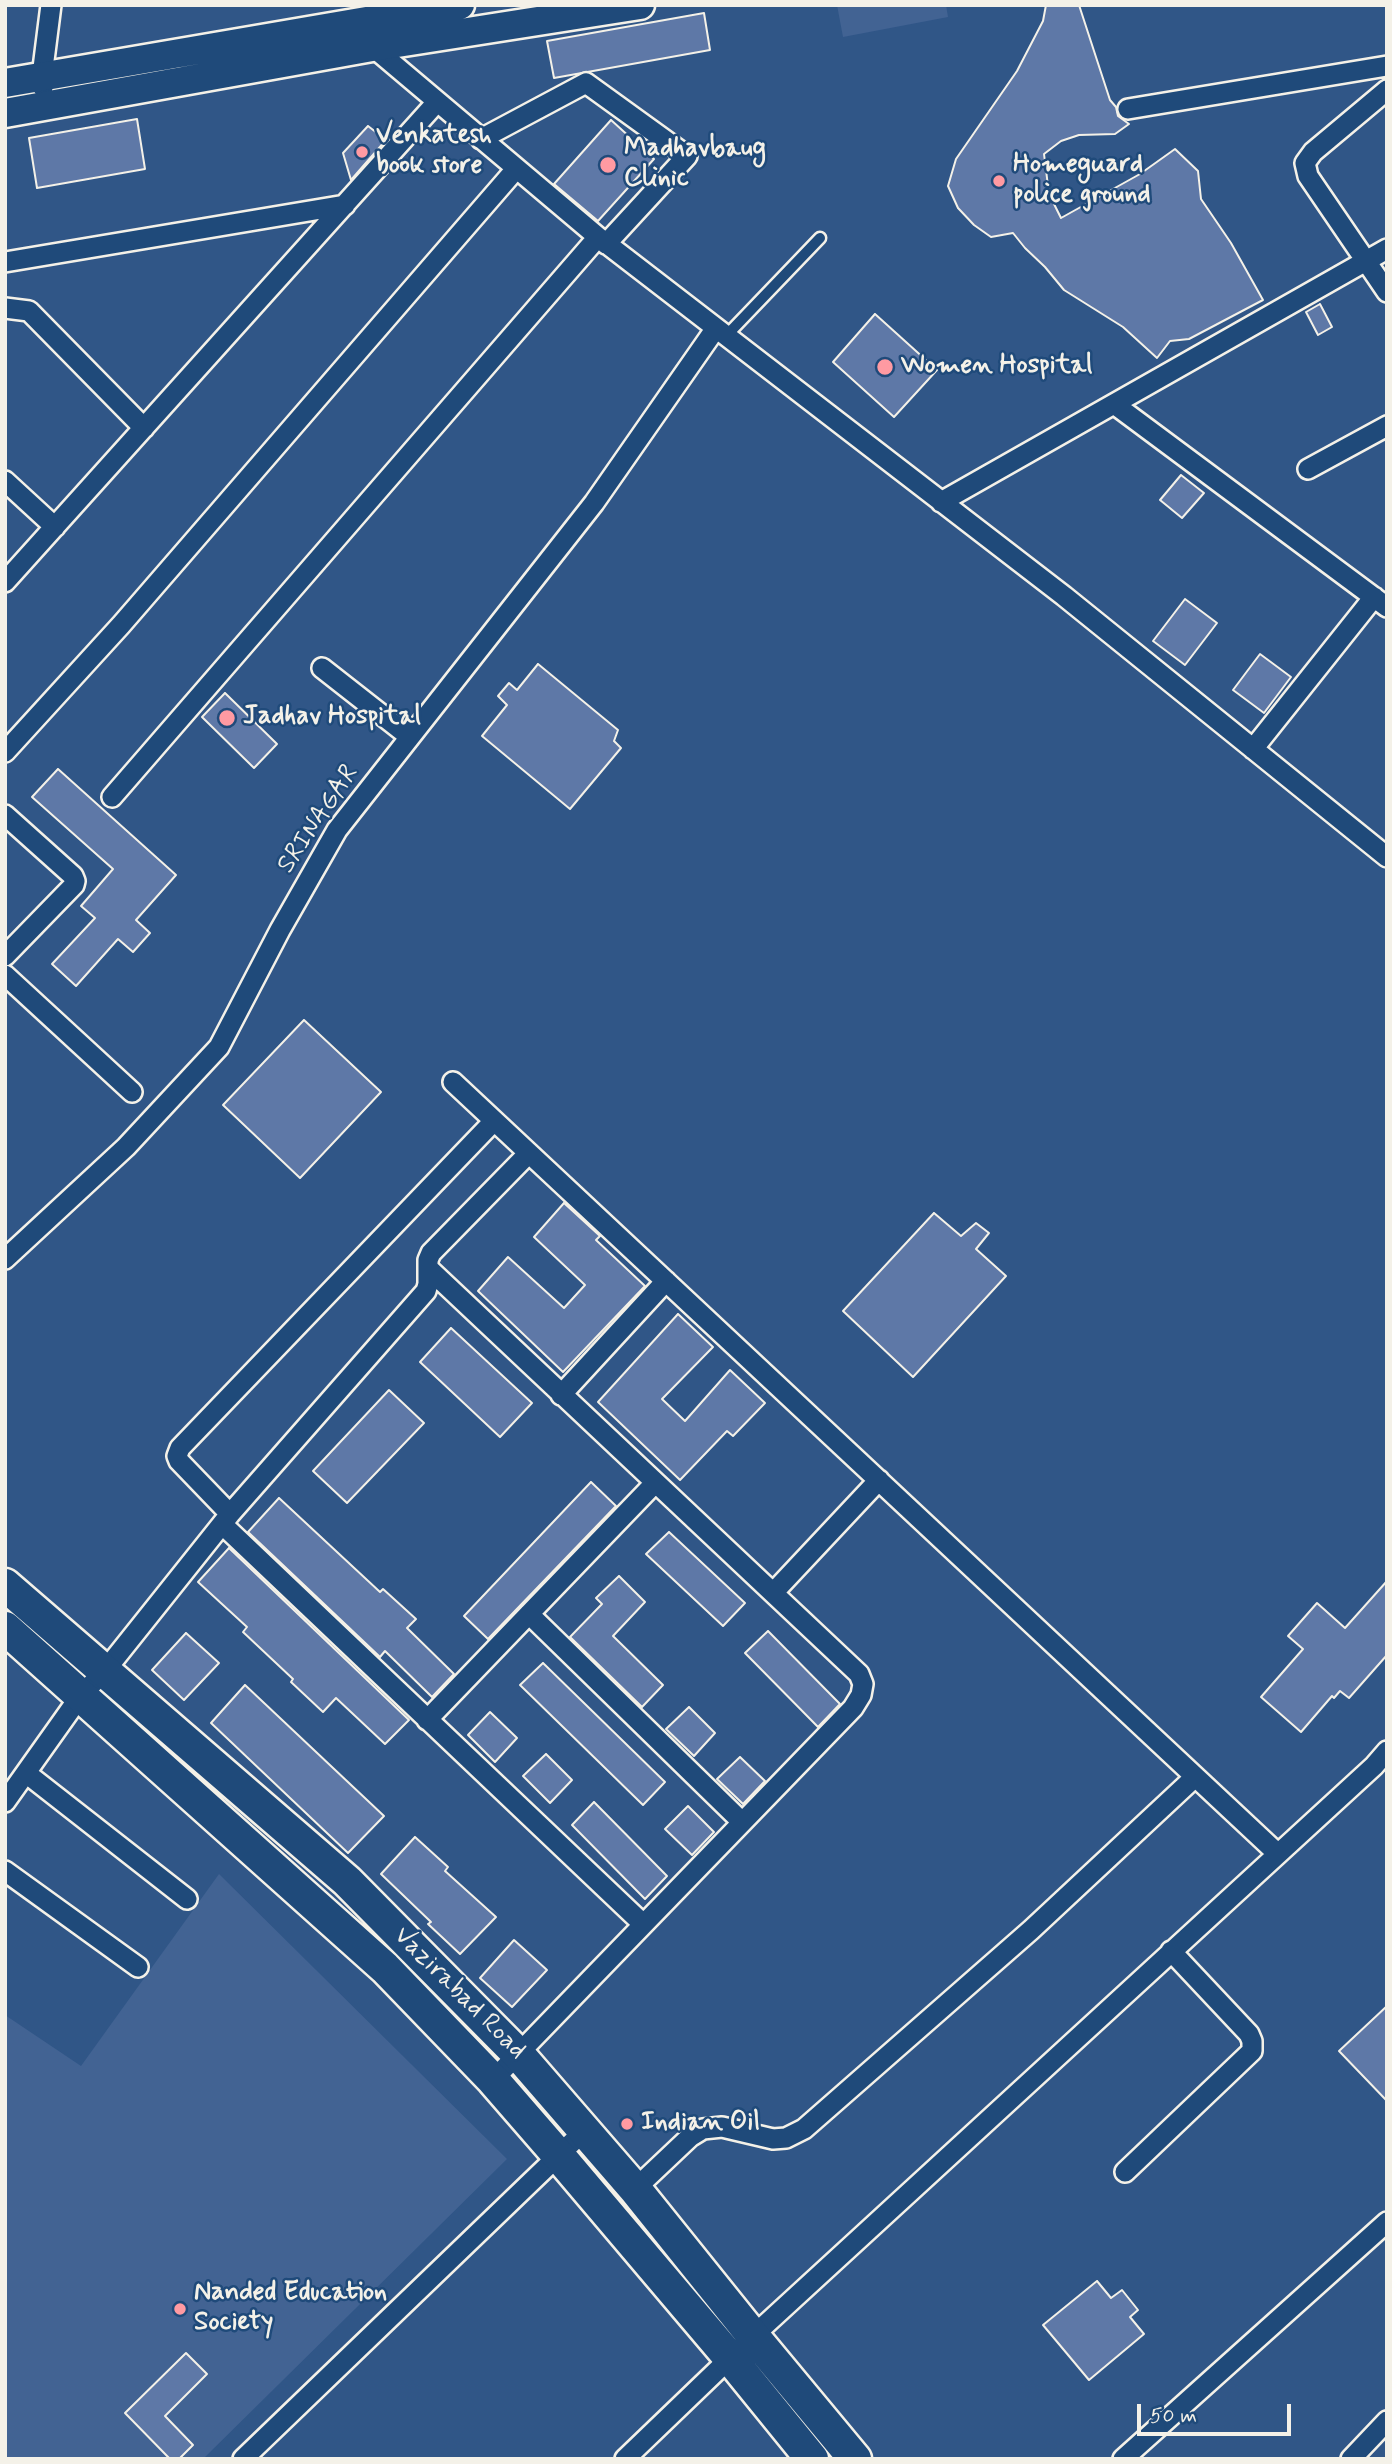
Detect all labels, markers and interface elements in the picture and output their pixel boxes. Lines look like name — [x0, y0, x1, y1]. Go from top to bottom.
place label: Venkatesh book store — [376, 121, 492, 182]
place label: Madhavbaug Clinic — [624, 134, 766, 196]
marker: Venkatesh book store — [354, 144, 370, 160]
place label: Homeguard police ground — [1013, 150, 1151, 212]
marker: Madhavbaug Clinic — [598, 155, 618, 175]
marker: Homeguard police ground — [991, 173, 1007, 189]
place label: Women Hospital — [901, 351, 1092, 383]
marker: Women Hospital — [875, 357, 895, 377]
place label: Jadhav Hospital — [243, 702, 421, 734]
marker: Jadhav Hospital — [217, 708, 237, 728]
street label: SRINAGAR — [271, 760, 367, 880]
street label: Vazirabad Road — [386, 1921, 532, 2067]
place label: Indian Oil — [641, 2108, 760, 2140]
marker: Indian Oil — [619, 2116, 635, 2132]
place label: Nanded Education Society — [194, 2278, 387, 2340]
marker: Nanded Education Society — [172, 2301, 188, 2317]
scale bar — [1140, 2390, 1294, 2434]
text: 50 m — [1150, 2402, 1197, 2430]

